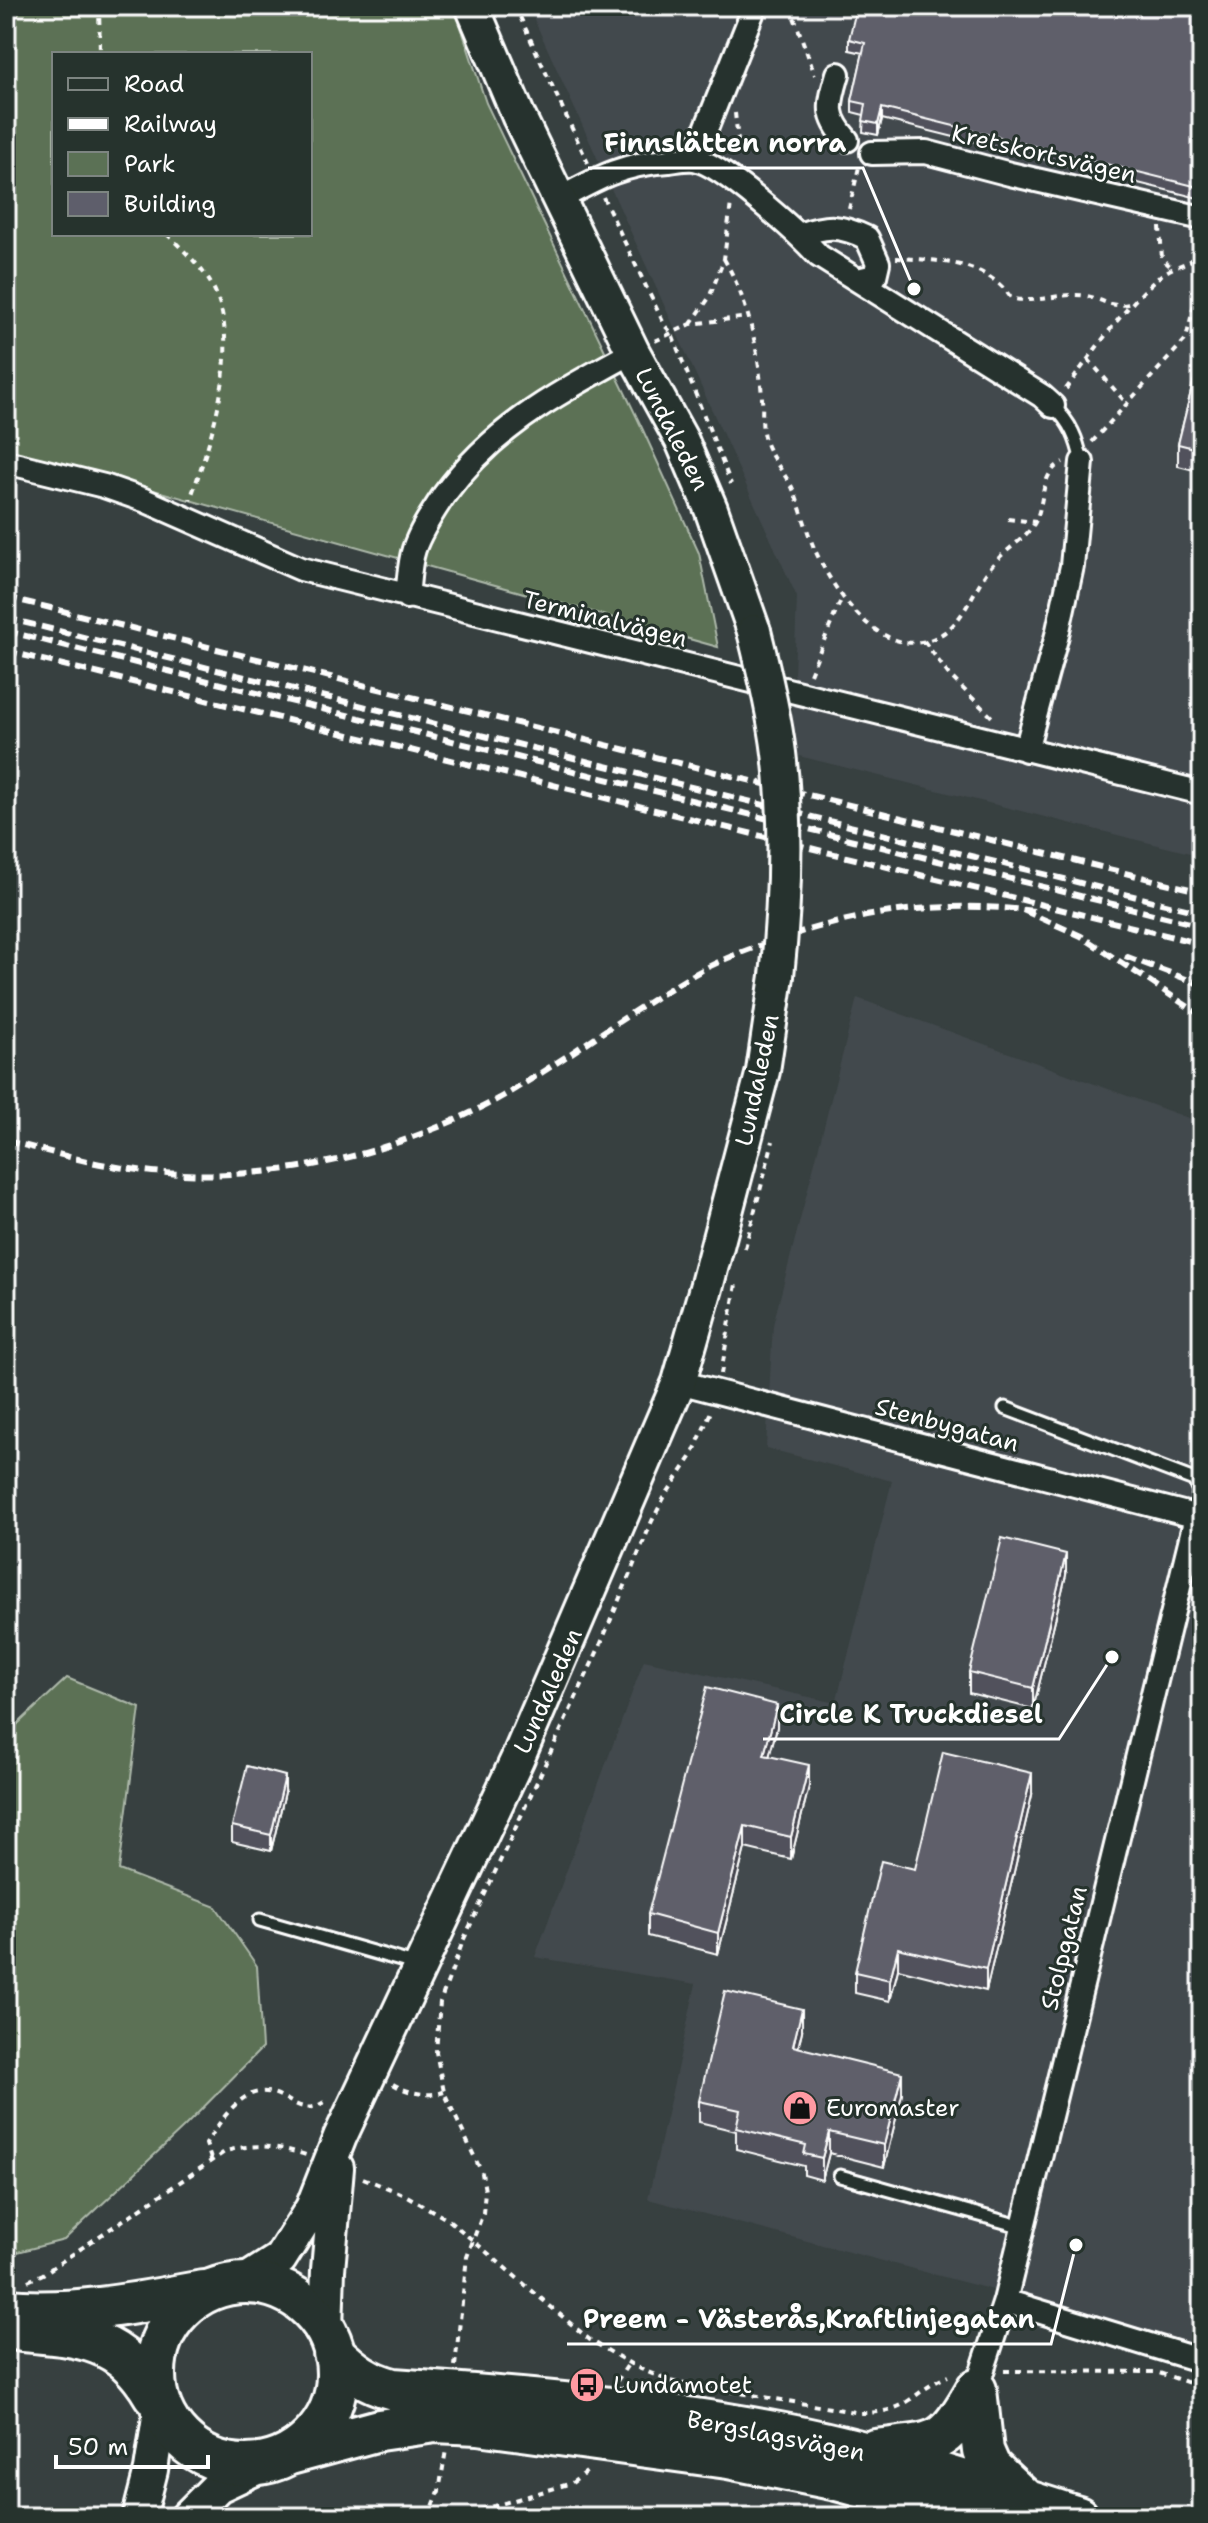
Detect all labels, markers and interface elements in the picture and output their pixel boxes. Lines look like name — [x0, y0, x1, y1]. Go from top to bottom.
legend — [52, 52, 312, 236]
text: Road — [124, 68, 184, 100]
text: Railway — [124, 108, 217, 140]
street label: Kretskortsvägen — [948, 117, 1140, 191]
callout: Finnslätten norra — [588, 118, 863, 168]
text: Finnslätten norra — [604, 125, 846, 160]
text: Park — [124, 148, 176, 180]
text: Building — [124, 188, 216, 220]
street label: Lundaleden — [627, 362, 717, 496]
street label: Terminalvägen — [519, 583, 691, 655]
street label: Lundaleden — [727, 1011, 787, 1149]
street label: Stenbygatan — [872, 1390, 1022, 1460]
street label: Lundaleden — [506, 1623, 590, 1759]
callout: Circle K Truckdiesel — [763, 1689, 1059, 1739]
text: Circle K Truckdiesel — [779, 1696, 1043, 1731]
street label: Stolpgatan — [1033, 1883, 1095, 2013]
shop icon: Euromaster — [781, 2089, 819, 2127]
place label: Euromaster — [826, 2092, 960, 2124]
callout: Preem - Västerås,Kraftlinjegatan — [567, 2294, 1051, 2344]
text: Preem - Västerås,Kraftlinjegatan — [583, 2301, 1035, 2336]
bus stop icon: Lundamotet — [568, 2366, 606, 2404]
place label: Lundamotet — [613, 2369, 752, 2401]
street label: Bergslagsvägen — [684, 2403, 868, 2469]
scale bar — [56, 2419, 208, 2469]
text: 50 m — [68, 2431, 128, 2463]

